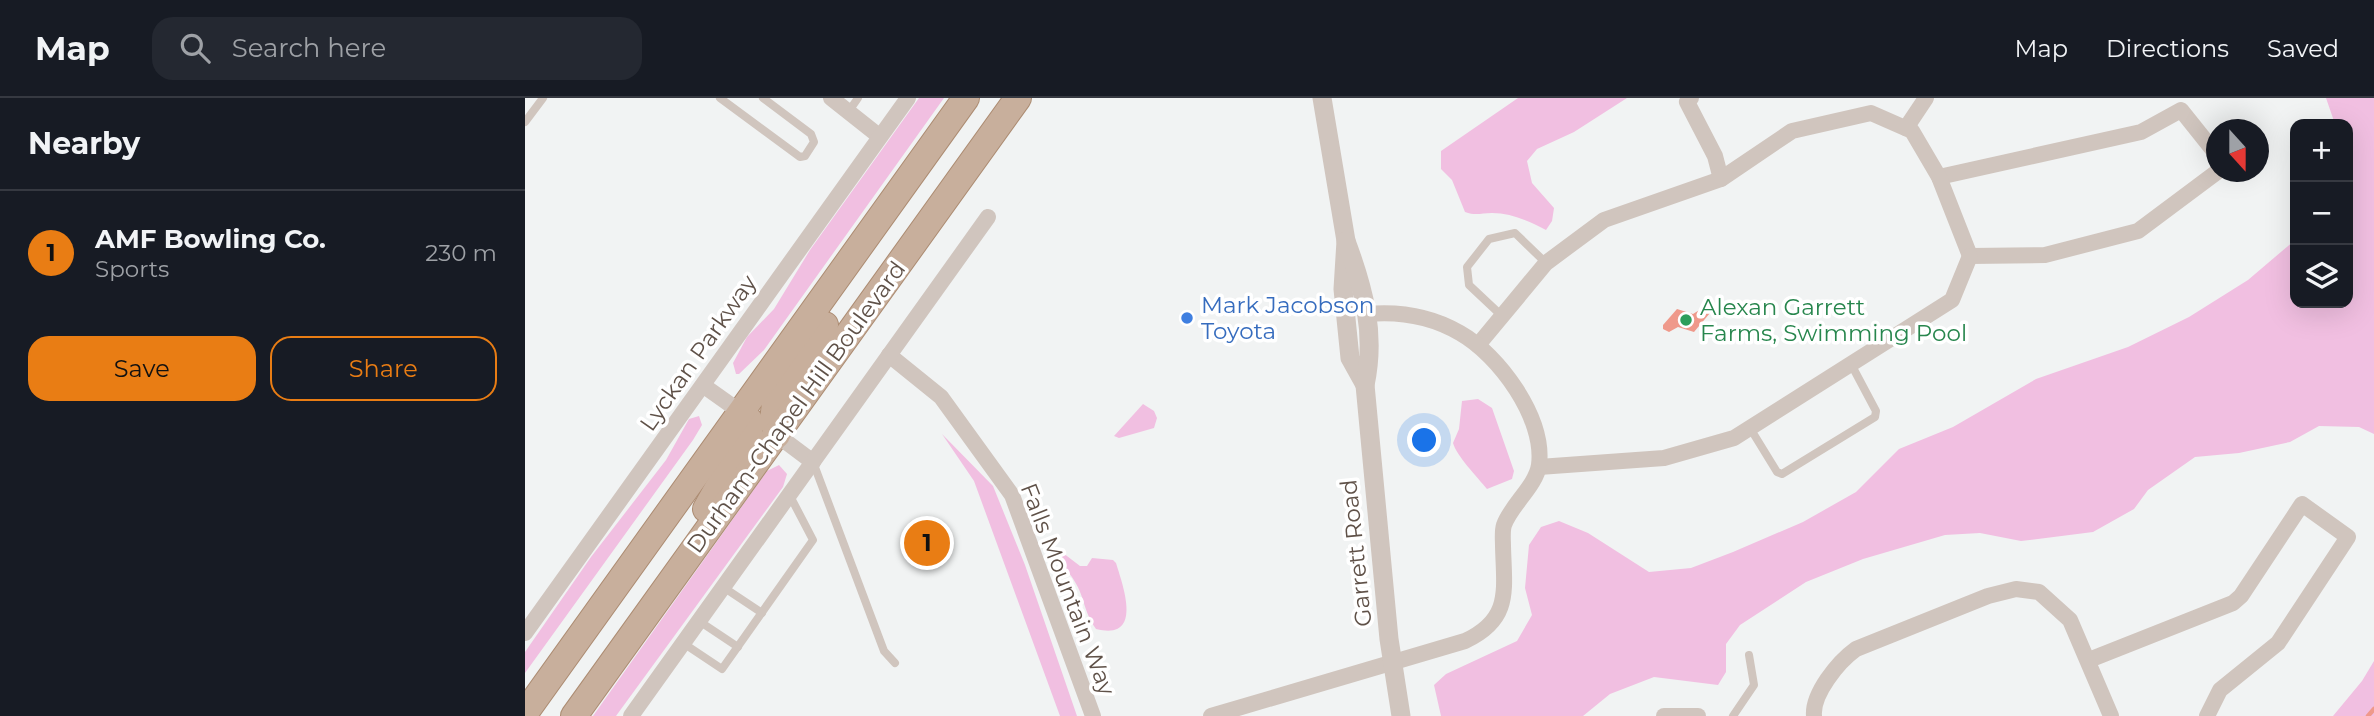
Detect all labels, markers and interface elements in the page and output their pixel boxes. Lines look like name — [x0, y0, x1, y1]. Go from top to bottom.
search box — [152, 17, 642, 80]
text: Map — [35, 28, 110, 68]
icon: search — [176, 29, 214, 67]
text: Search here — [232, 32, 386, 64]
text: Map — [2015, 34, 2068, 63]
text: Directions — [2106, 34, 2229, 63]
text: Saved — [2267, 34, 2339, 63]
north arrow — [2206, 119, 2269, 182]
map controls — [2290, 119, 2353, 308]
button: + — [2290, 119, 2353, 182]
text: Nearby — [28, 125, 140, 162]
button: − — [2290, 182, 2353, 245]
text: AMF Bowling Co. — [95, 223, 326, 255]
text: 1 — [46, 239, 56, 267]
text: 230 m — [425, 239, 497, 267]
button: layers — [2290, 245, 2353, 308]
text: Sports — [95, 255, 169, 283]
street label: Durham-Chapel Hill Boulevard — [681, 256, 911, 558]
street label: Lyckan Parkway — [634, 269, 763, 437]
place label: Mark Jacobson Toyota — [1201, 291, 1374, 345]
place label: Alexan Garrett Farms, Swimming Pool — [1700, 293, 1967, 347]
marker: Mark Jacobson Toyota — [1179, 310, 1195, 326]
marker: Alexan Garrett Farms, Swimming Pool — [1678, 312, 1694, 328]
button: Save — [28, 336, 256, 401]
button: Share — [270, 336, 497, 401]
your location — [1407, 423, 1441, 457]
street label: Garrett Road — [1334, 478, 1378, 628]
street label: Falls Mountain Way — [1015, 479, 1122, 699]
pin: 1 — [904, 517, 950, 569]

